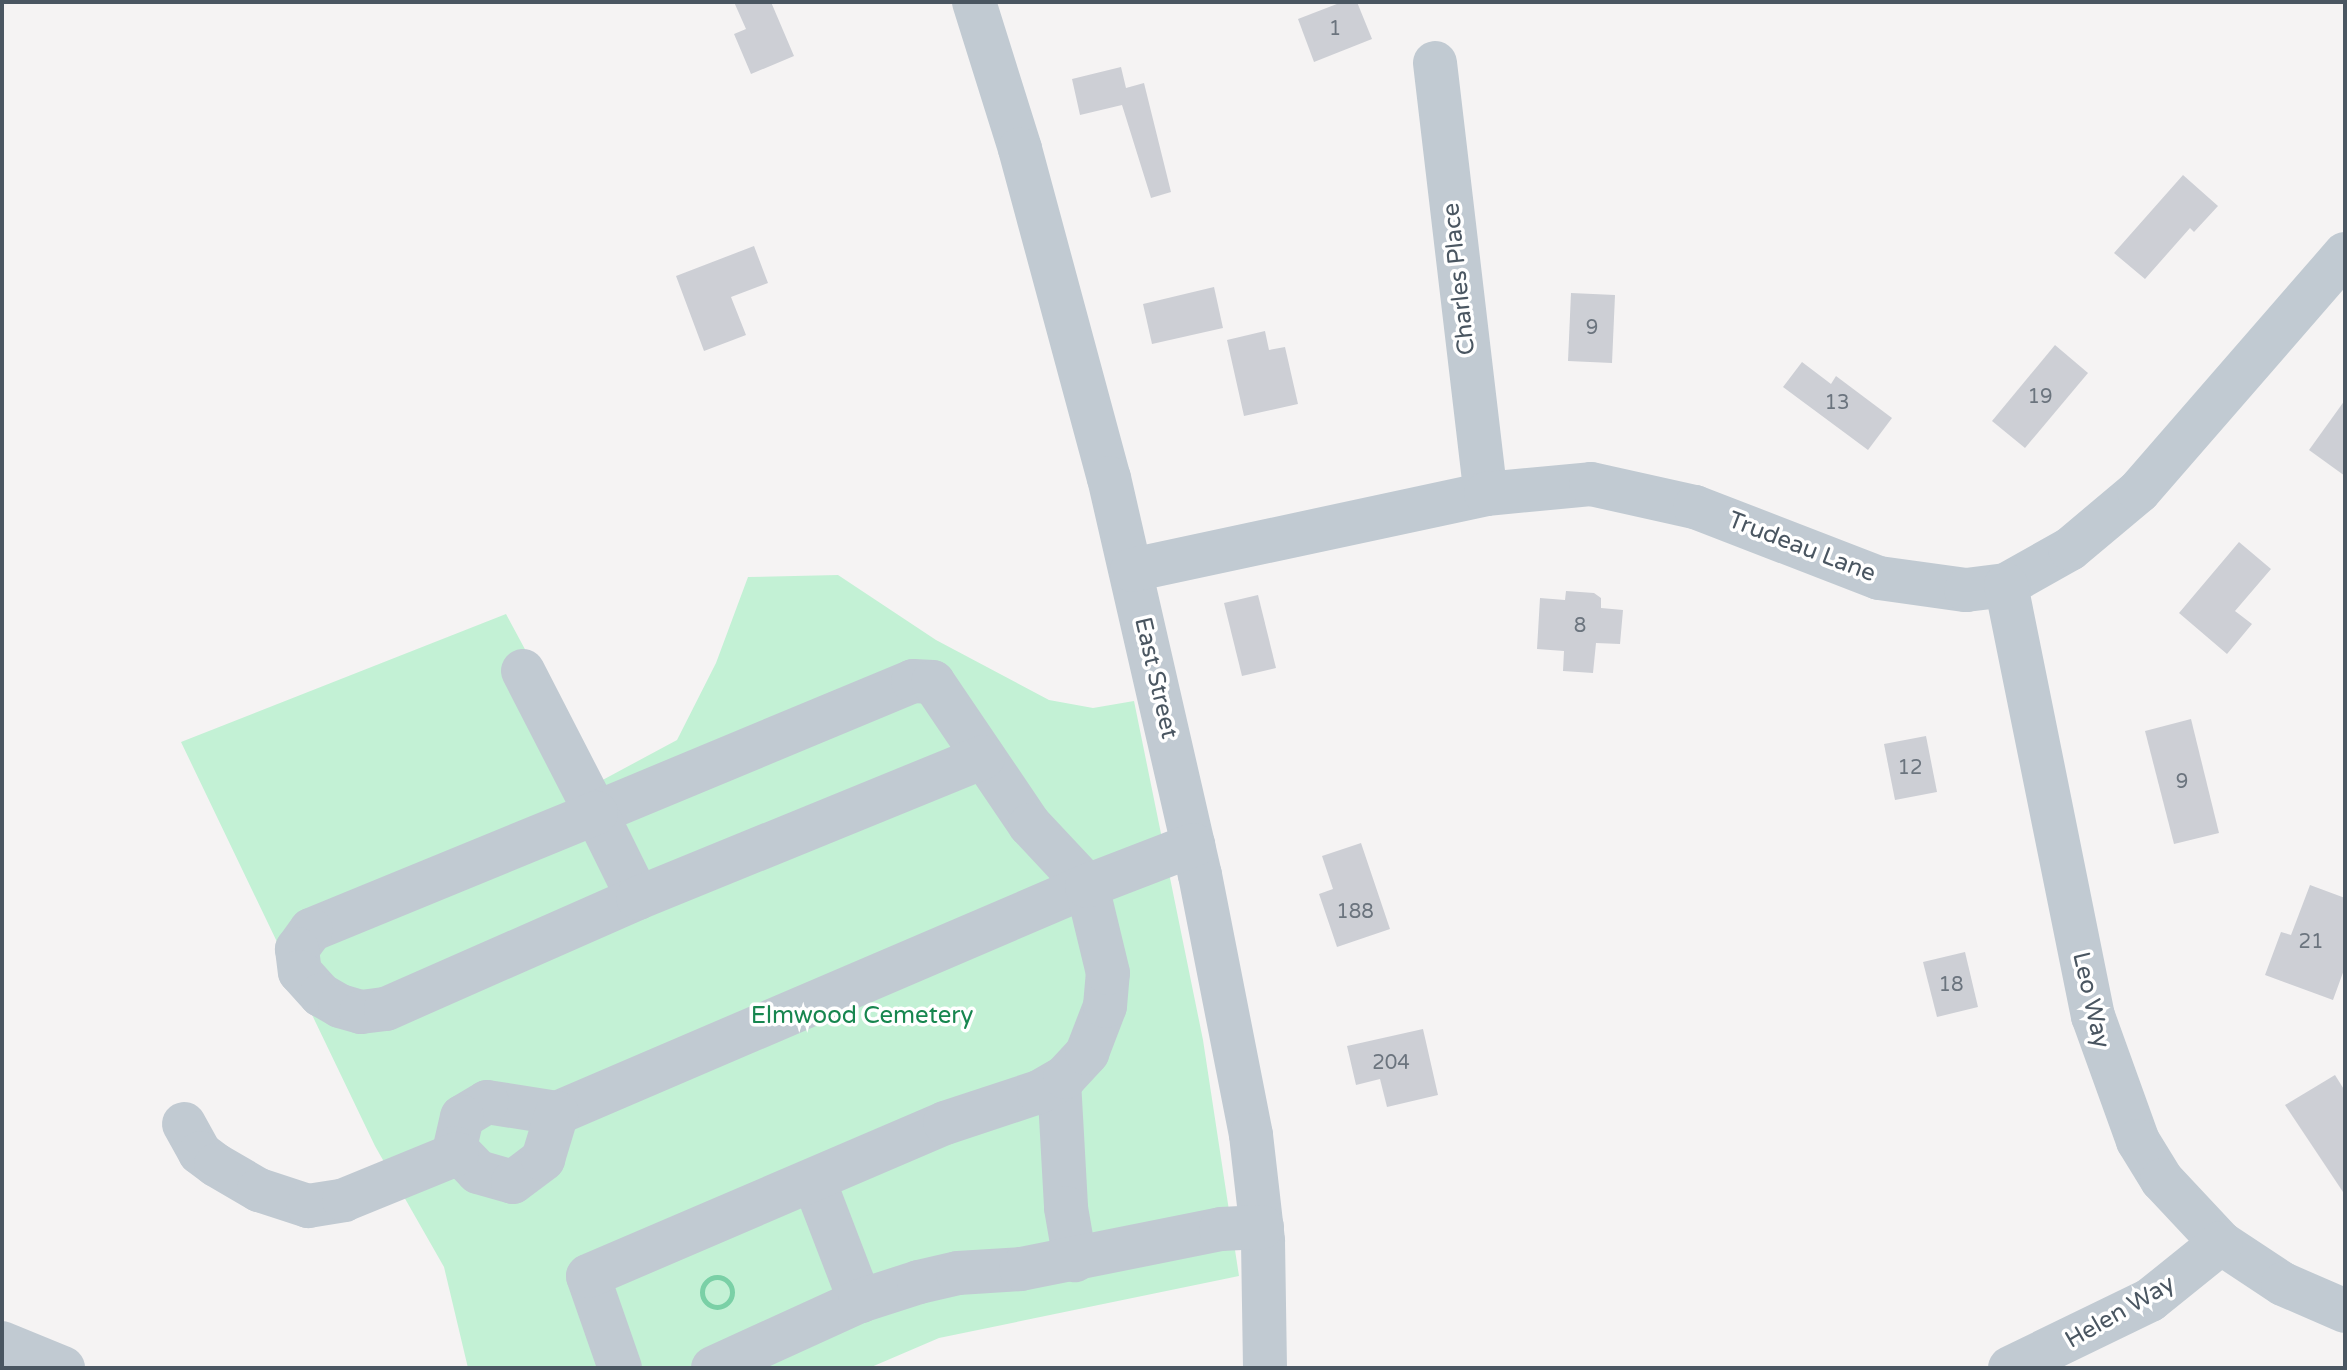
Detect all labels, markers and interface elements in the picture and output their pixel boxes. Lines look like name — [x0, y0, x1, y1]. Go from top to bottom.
house number: 1 — [1329, 17, 1341, 41]
street label: Charles Place — [1437, 201, 1481, 357]
house number: 9 — [1586, 316, 1598, 340]
house number: 19 — [2027, 385, 2053, 409]
house number: 13 — [1824, 391, 1850, 415]
street label: Trudeau Lane — [1724, 506, 1880, 588]
street label: East Street — [1128, 614, 1184, 742]
house number: 8 — [1574, 614, 1586, 638]
house number: 12 — [1897, 756, 1923, 780]
house number: 9 — [2176, 770, 2188, 794]
house number: 188 — [1336, 900, 1374, 924]
house number: 21 — [2298, 930, 2324, 954]
street label: Leo Way — [2066, 949, 2116, 1051]
house number: 18 — [1938, 973, 1964, 997]
park label: Elmwood Cemetery — [751, 1002, 973, 1030]
house number: 204 — [1372, 1051, 1410, 1075]
street label: Helen Way — [2060, 1269, 2180, 1355]

